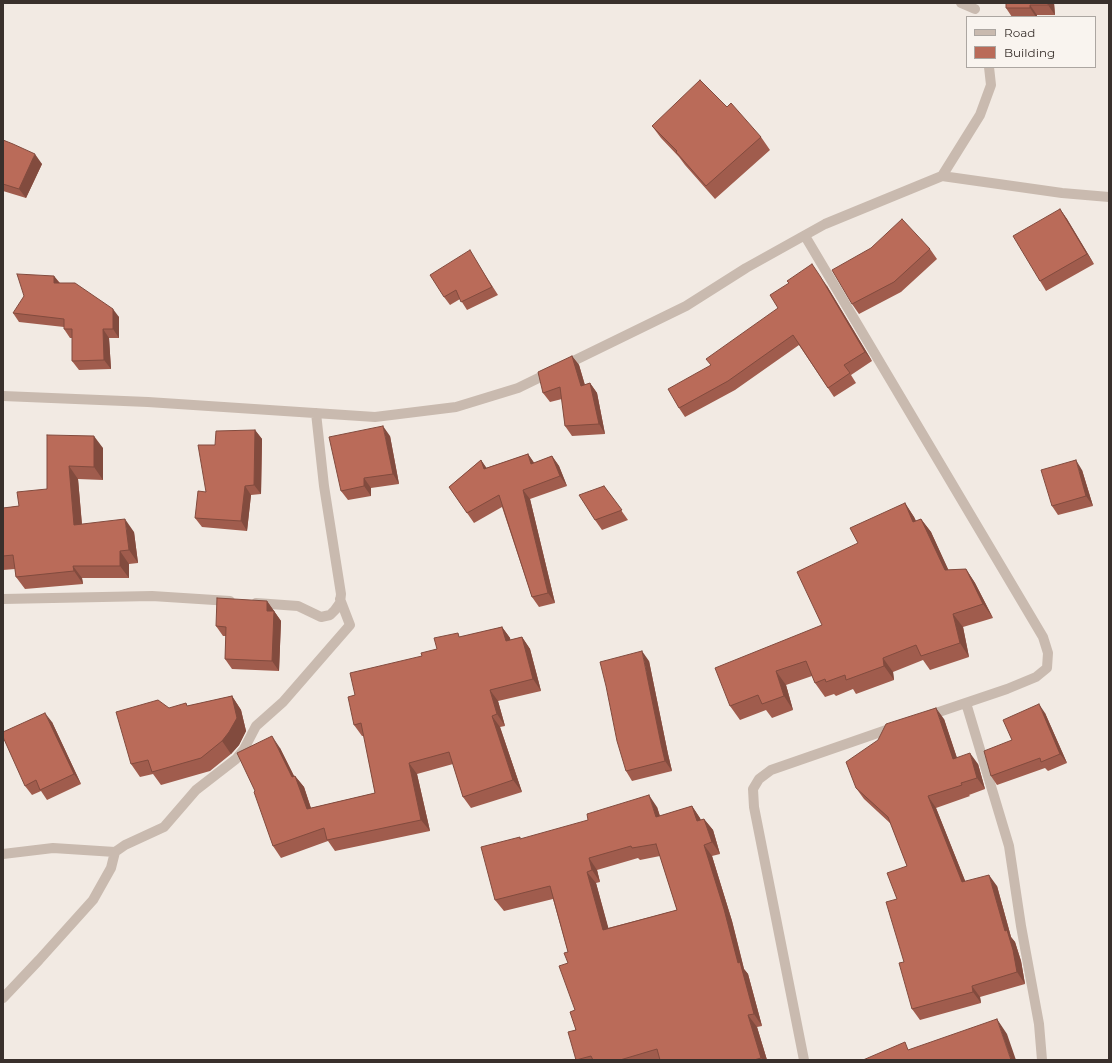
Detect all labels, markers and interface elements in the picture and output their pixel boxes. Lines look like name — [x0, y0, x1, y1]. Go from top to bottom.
legend — [966, 16, 1096, 68]
text: Road — [1004, 25, 1035, 40]
text: Building — [1004, 45, 1055, 60]

